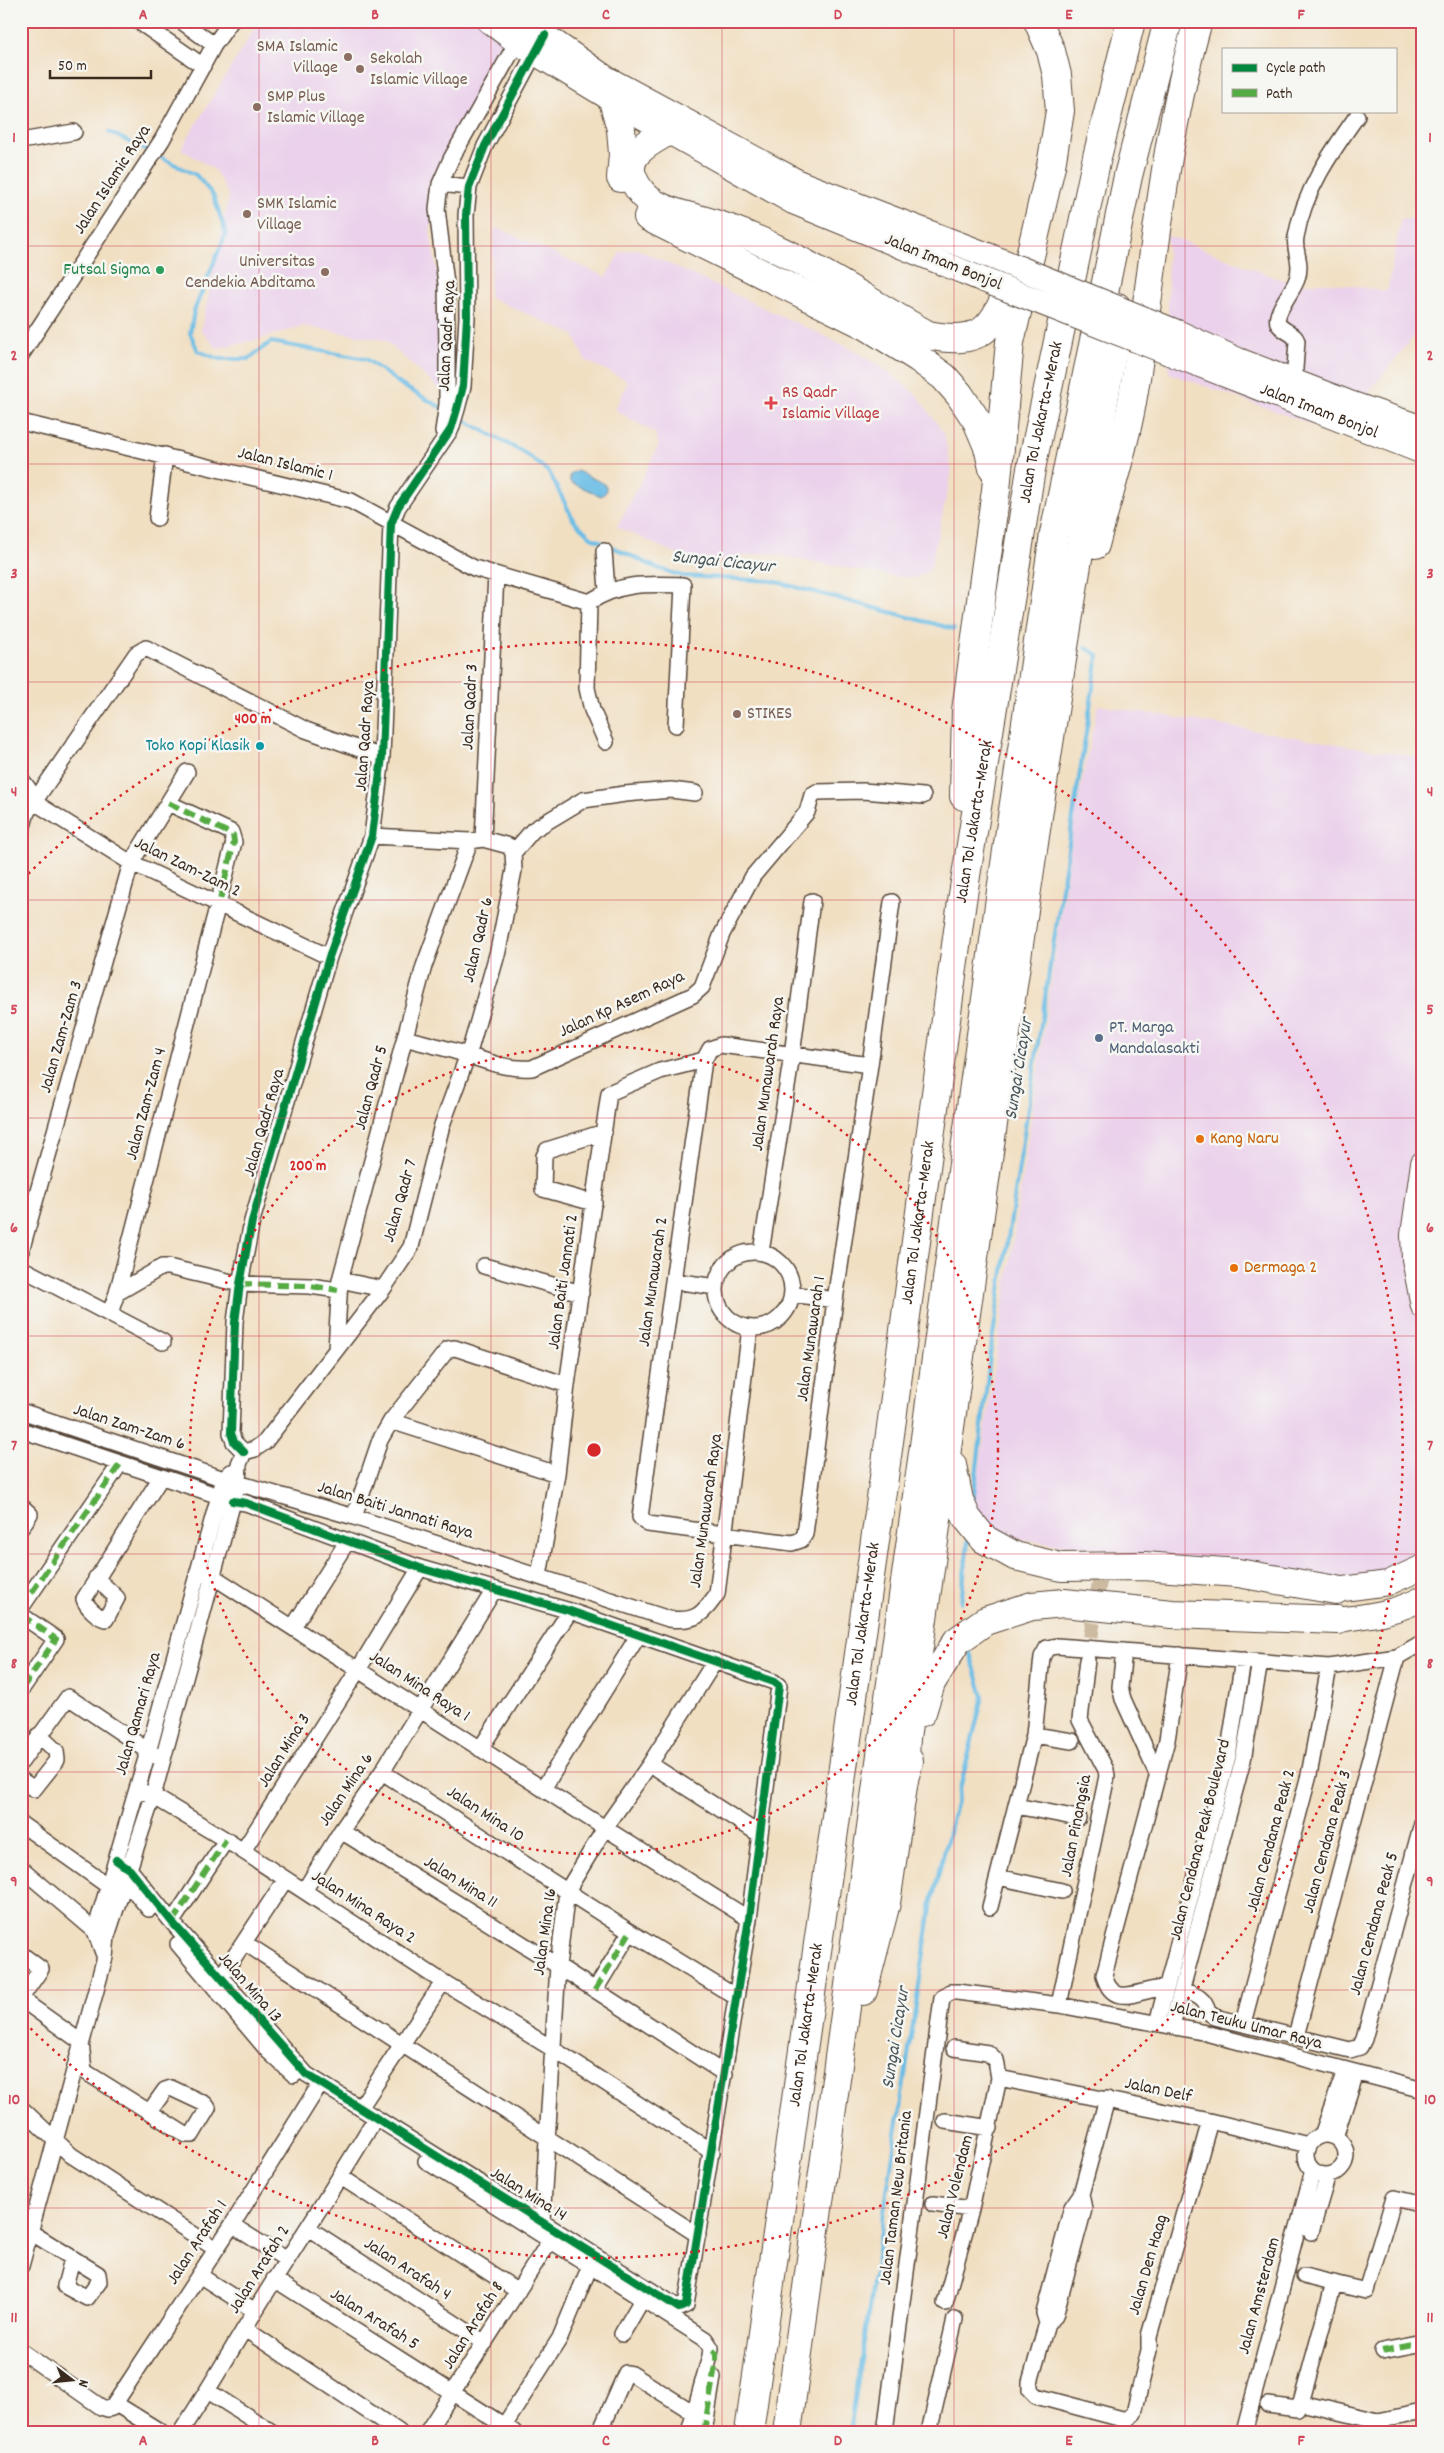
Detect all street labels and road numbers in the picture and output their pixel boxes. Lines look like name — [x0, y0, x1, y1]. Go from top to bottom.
street label: Jalan Islamic Raya — [68, 120, 158, 240]
street label: Jalan Imam Bonjol — [880, 228, 1006, 298]
street label: Jalan Qadr Raya — [433, 279, 463, 392]
street label: Jalan Tol Jakarta–Merak — [1013, 339, 1070, 505]
street label: Jalan Imam Bonjol — [1256, 377, 1382, 446]
street label: Jalan Islamic 1 — [235, 441, 335, 489]
street label: Jalan Qadr 3 — [456, 663, 486, 751]
street label: Jalan Qadr Raya — [350, 679, 382, 792]
street label: Jalan Tol Jakarta–Merak — [949, 738, 1000, 905]
street label: Jalan Zam-Zam 2 — [129, 831, 245, 905]
street label: Jalan Qadr 6 — [457, 895, 501, 985]
street label: Jalan Kp Asem Raya — [555, 965, 689, 1045]
street label: Jalan Zam-Zam 3 — [34, 978, 90, 1096]
street label: Jalan Munawarah Raya — [746, 995, 792, 1153]
street label: Jalan Qadr 5 — [349, 1043, 395, 1133]
street label: Jalan Zam-Zam 4 — [120, 1045, 174, 1163]
street label: Jalan Qadr Raya — [238, 1066, 293, 1180]
street label: Jalan Tol Jakarta–Merak — [895, 1139, 942, 1306]
street label: Jalan Qadr 7 — [377, 1156, 425, 1245]
street label: Jalan Baiti Jannati 2 — [542, 1213, 586, 1351]
street label: Jalan Munawarah 2 — [633, 1216, 675, 1348]
street label: Jalan Munawarah 1 — [791, 1275, 833, 1403]
street label: Jalan Zam-Zam 6 — [70, 1398, 188, 1458]
street label: Jalan Munawarah Raya — [684, 1432, 730, 1590]
street label: Jalan Baiti Jannati Raya — [314, 1475, 476, 1547]
street label: Jalan Tol Jakarta–Merak — [839, 1541, 887, 1707]
street label: Jalan Mina Raya 1 — [364, 1645, 474, 1729]
street label: Jalan Qamari Raya — [109, 1649, 169, 1778]
street label: Jalan Mina 3 — [252, 1709, 318, 1793]
street label: Jalan Cendana Peak Boulevard — [1164, 1737, 1238, 1943]
street label: Jalan Mina 6 — [313, 1748, 381, 1832]
street label: Jalan Cendana Peak 2 — [1241, 1767, 1303, 1915]
street label: Jalan Cendana Peak 3 — [1297, 1768, 1359, 1916]
street label: Jalan Pinangsia — [1055, 1772, 1099, 1879]
street label: Jalan Mina 10 — [441, 1780, 529, 1850]
street label: Jalan Mina 11 — [418, 1850, 502, 1916]
street label: Jalan Cendana Peak 5 — [1344, 1850, 1406, 1998]
street label: Jalan Mina Raya 2 — [306, 1865, 420, 1951]
street label: Jalan Mina 16 — [528, 1887, 564, 1977]
street label: Jalan Tol Jakarta–Merak — [783, 1942, 830, 2108]
street label: Jalan Mina 13 — [211, 1947, 287, 2029]
street label: Jalan Teuku Umar Raya — [1168, 1995, 1325, 2057]
street label: Jalan Delf — [1122, 2072, 1194, 2110]
street label: Jalan Taman New Britania — [874, 2109, 920, 2286]
street label: Jalan Volendam — [931, 2132, 981, 2242]
street label: Jalan Mina 14 — [485, 2162, 571, 2228]
street label: Jalan Arafah 1 — [161, 2196, 235, 2290]
street label: Jalan Den Haag — [1123, 2212, 1175, 2318]
street label: Jalan Arafah 2 — [223, 2221, 297, 2319]
street label: Jalan Arafah 4 — [358, 2232, 456, 2308]
street label: Jalan Amsterdam — [1232, 2235, 1288, 2357]
street label: Jalan Arafah 8 — [437, 2277, 511, 2375]
street label: Jalan Arafah 5 — [325, 2283, 423, 2357]

